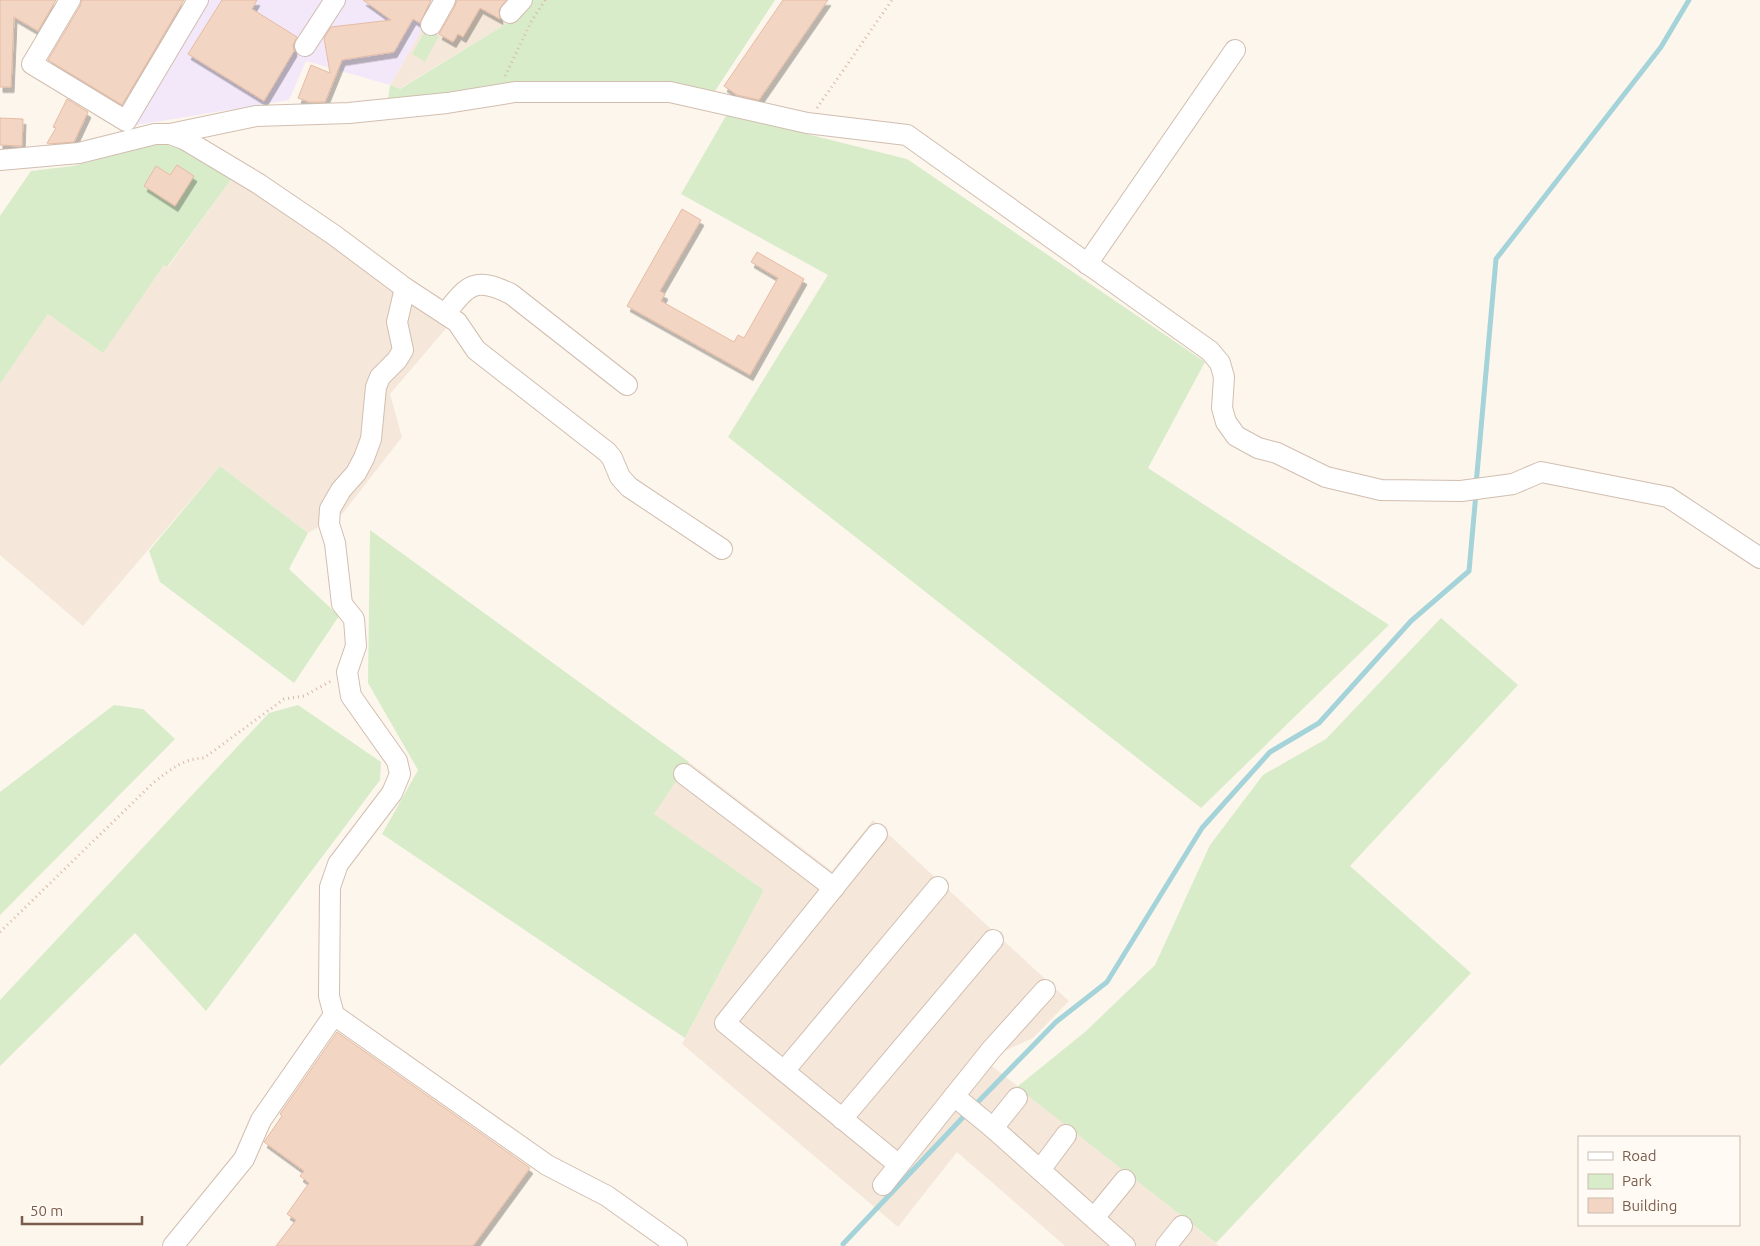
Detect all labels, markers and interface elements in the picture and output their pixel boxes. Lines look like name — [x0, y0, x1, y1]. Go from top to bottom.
legend — [1578, 1136, 1740, 1226]
text: Road — [1622, 1147, 1657, 1164]
text: Park — [1622, 1172, 1652, 1189]
scale bar — [22, 1194, 142, 1226]
text: Building — [1622, 1197, 1677, 1214]
text: 50 m — [30, 1202, 63, 1219]

